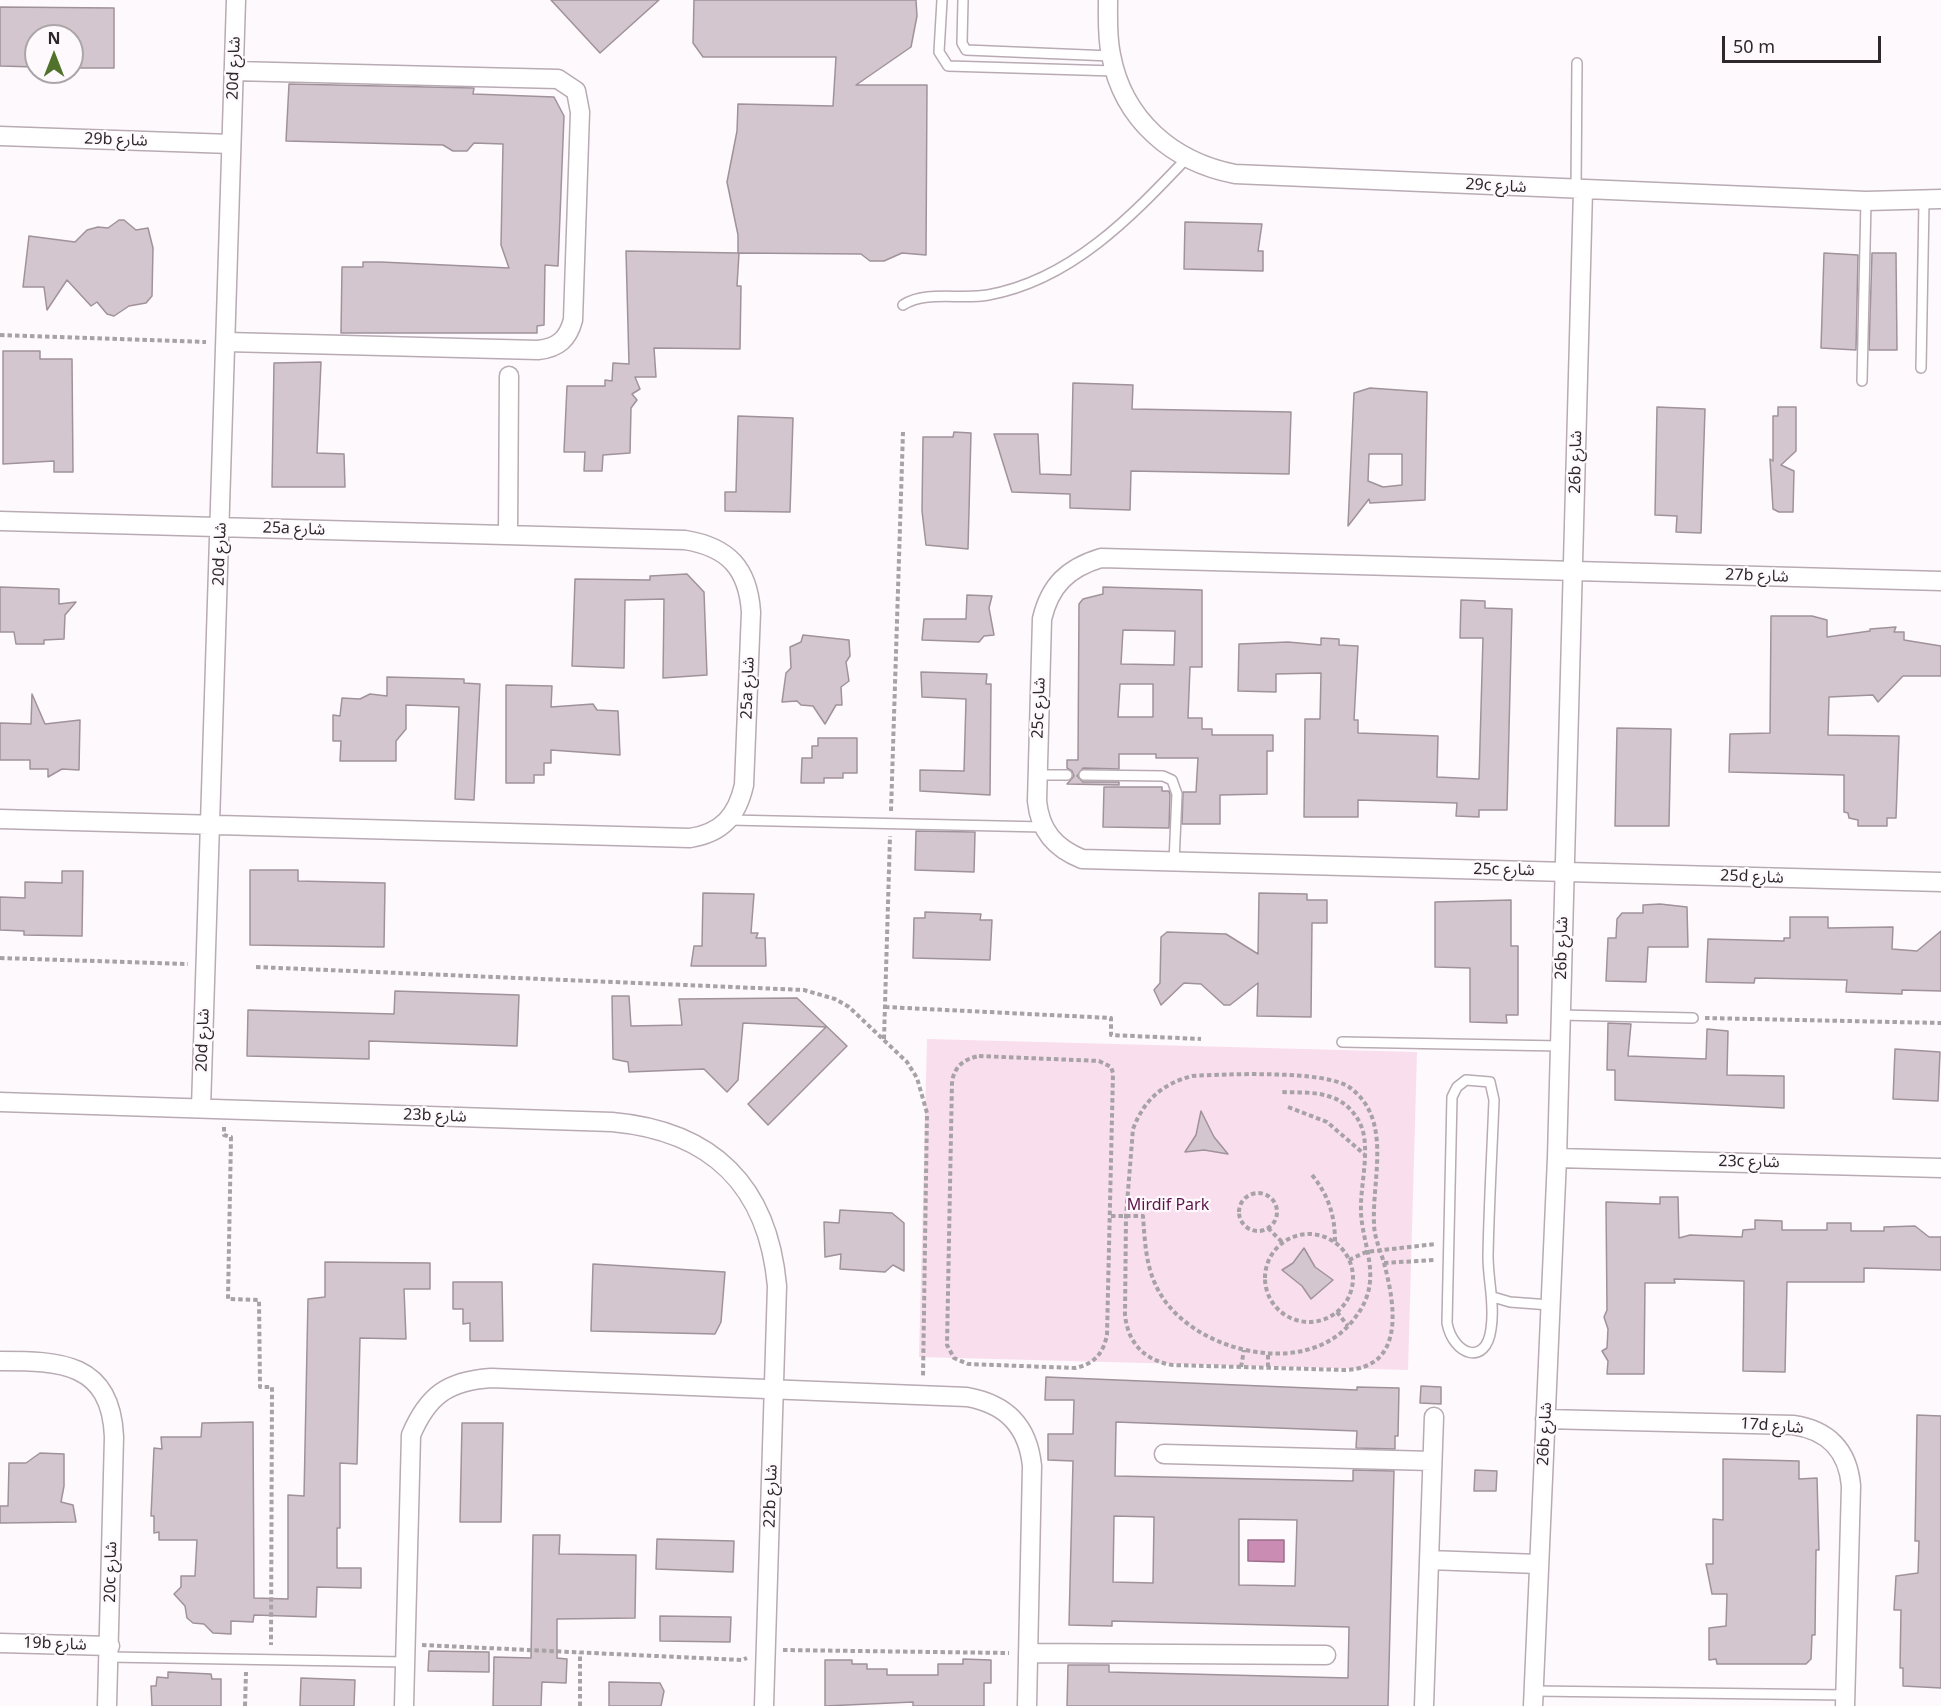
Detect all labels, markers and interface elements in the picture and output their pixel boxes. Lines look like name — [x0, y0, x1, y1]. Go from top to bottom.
north arrow — [24, 24, 84, 84]
scale bar — [1725, 24, 1884, 62]
text: N — [47, 27, 61, 49]
text: 50 m — [1733, 34, 1775, 58]
street label: 20d شارع — [223, 36, 245, 100]
street label: 29b شارع — [84, 129, 148, 151]
street label: 29c شارع — [1465, 175, 1527, 197]
street label: 26b شارع — [1566, 430, 1586, 494]
street label: 25a شارع — [262, 518, 326, 540]
street label: 20d شارع — [209, 522, 231, 586]
street label: 27b شارع — [1725, 565, 1789, 587]
street label: 25a شارع — [737, 656, 759, 720]
street label: 25c شارع — [1028, 677, 1050, 739]
street label: 25c شارع — [1473, 860, 1535, 880]
street label: 25d شارع — [1720, 866, 1784, 888]
street label: 26b شارع — [1552, 916, 1572, 980]
street label: 20d شارع — [192, 1008, 214, 1072]
street label: 23b شارع — [403, 1105, 467, 1127]
street label: 23c شارع — [1718, 1152, 1780, 1172]
park label: Mirdif Park — [1127, 1195, 1209, 1215]
street label: 26b شارع — [1534, 1402, 1556, 1466]
street label: 17d شارع — [1740, 1414, 1804, 1438]
street label: 22b شارع — [760, 1464, 782, 1528]
street label: 20c شارع — [101, 1541, 121, 1603]
street label: 19b شارع — [23, 1633, 87, 1655]

